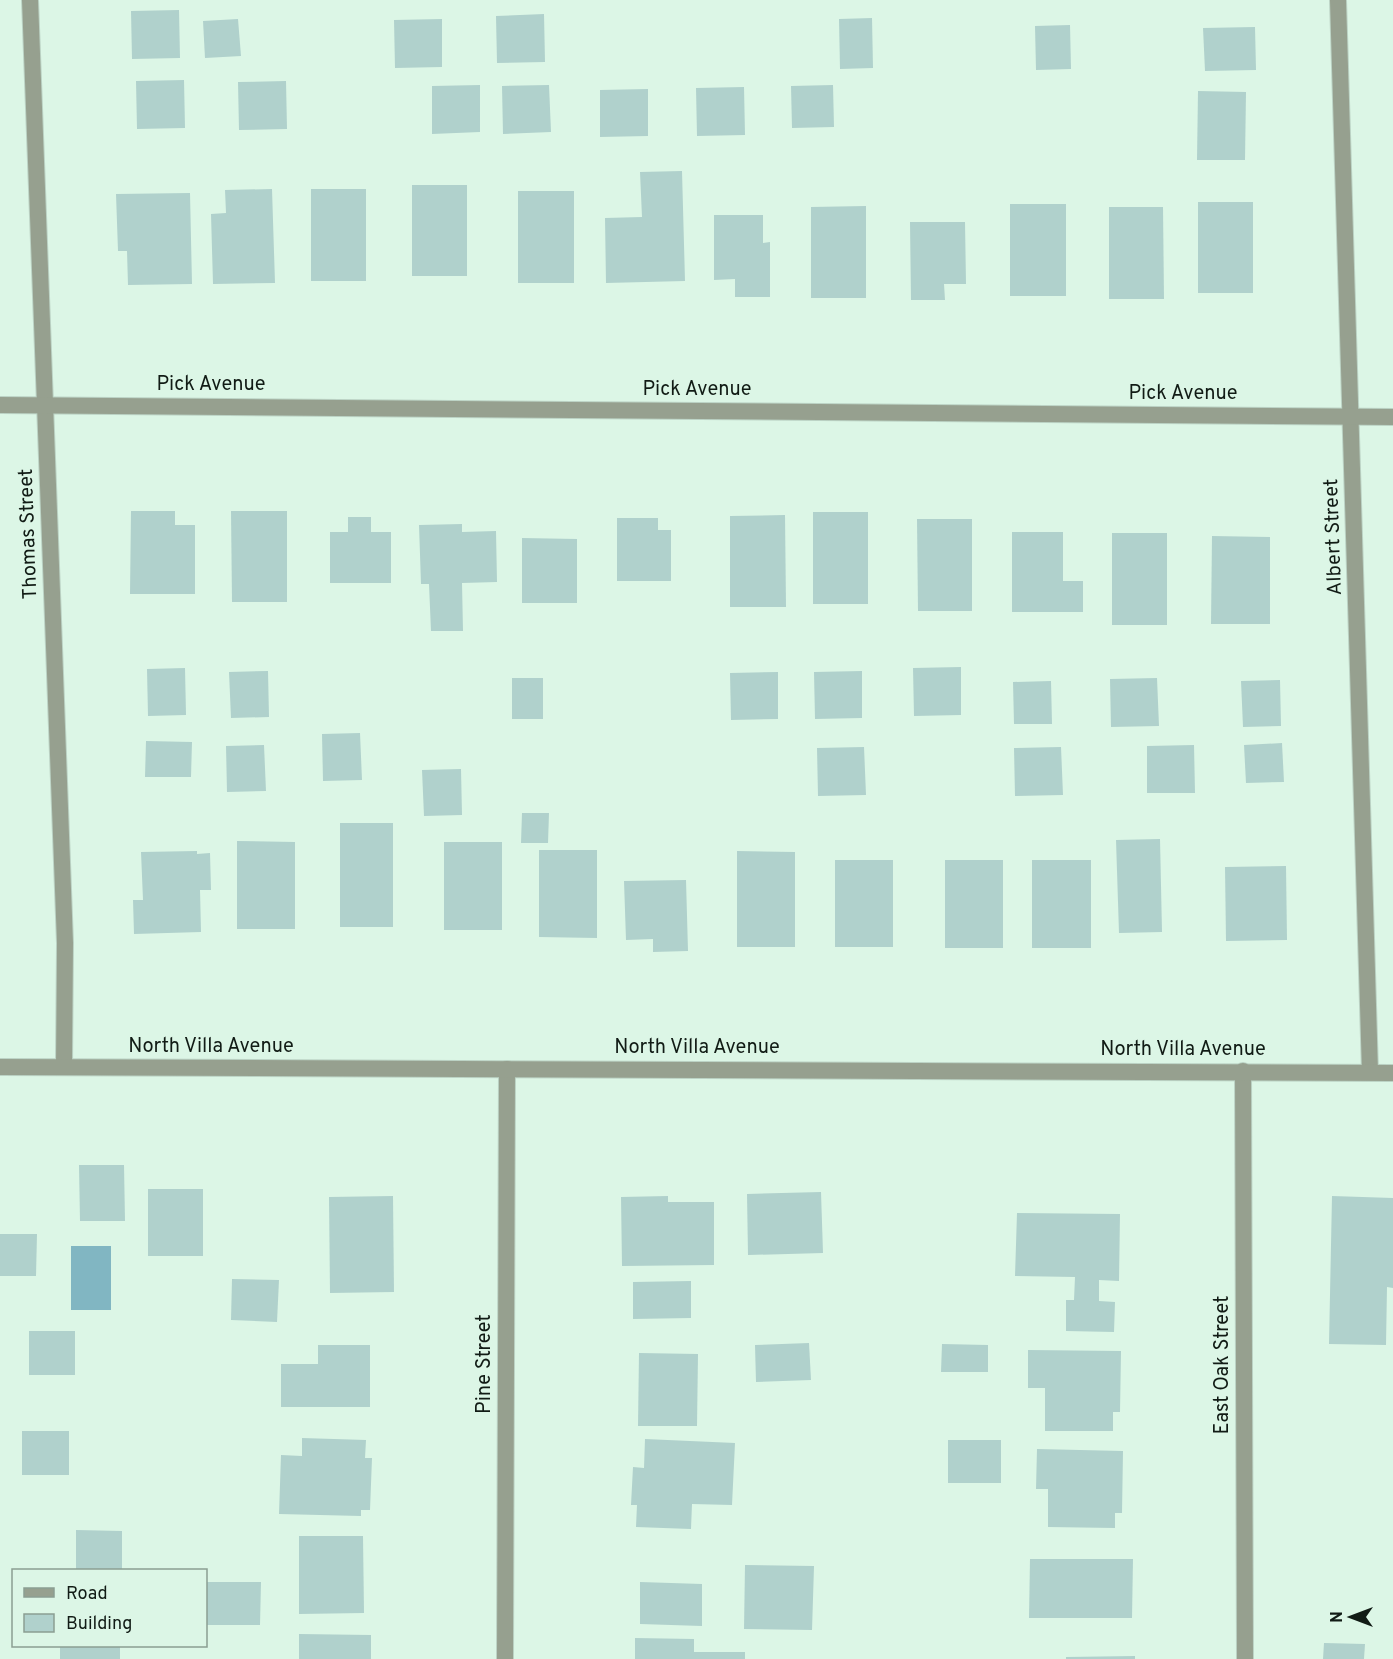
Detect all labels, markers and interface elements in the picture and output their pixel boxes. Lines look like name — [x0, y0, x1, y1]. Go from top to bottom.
street label: Pick Avenue — [156, 372, 266, 398]
street label: Pick Avenue — [642, 377, 752, 403]
street label: Pick Avenue — [1128, 381, 1238, 407]
street label: Thomas Street — [14, 468, 44, 600]
street label: Albert Street — [1319, 478, 1349, 596]
street label: North Villa Avenue — [128, 1034, 294, 1060]
street label: North Villa Avenue — [614, 1035, 780, 1061]
street label: North Villa Avenue — [1100, 1037, 1266, 1063]
street label: East Oak Street — [1210, 1296, 1236, 1434]
street label: Pine Street — [472, 1314, 498, 1414]
legend — [12, 1569, 207, 1647]
text: Road — [66, 1583, 108, 1606]
north arrow — [1321, 1587, 1381, 1647]
text: N — [1328, 1611, 1348, 1623]
text: Building — [66, 1613, 132, 1636]

